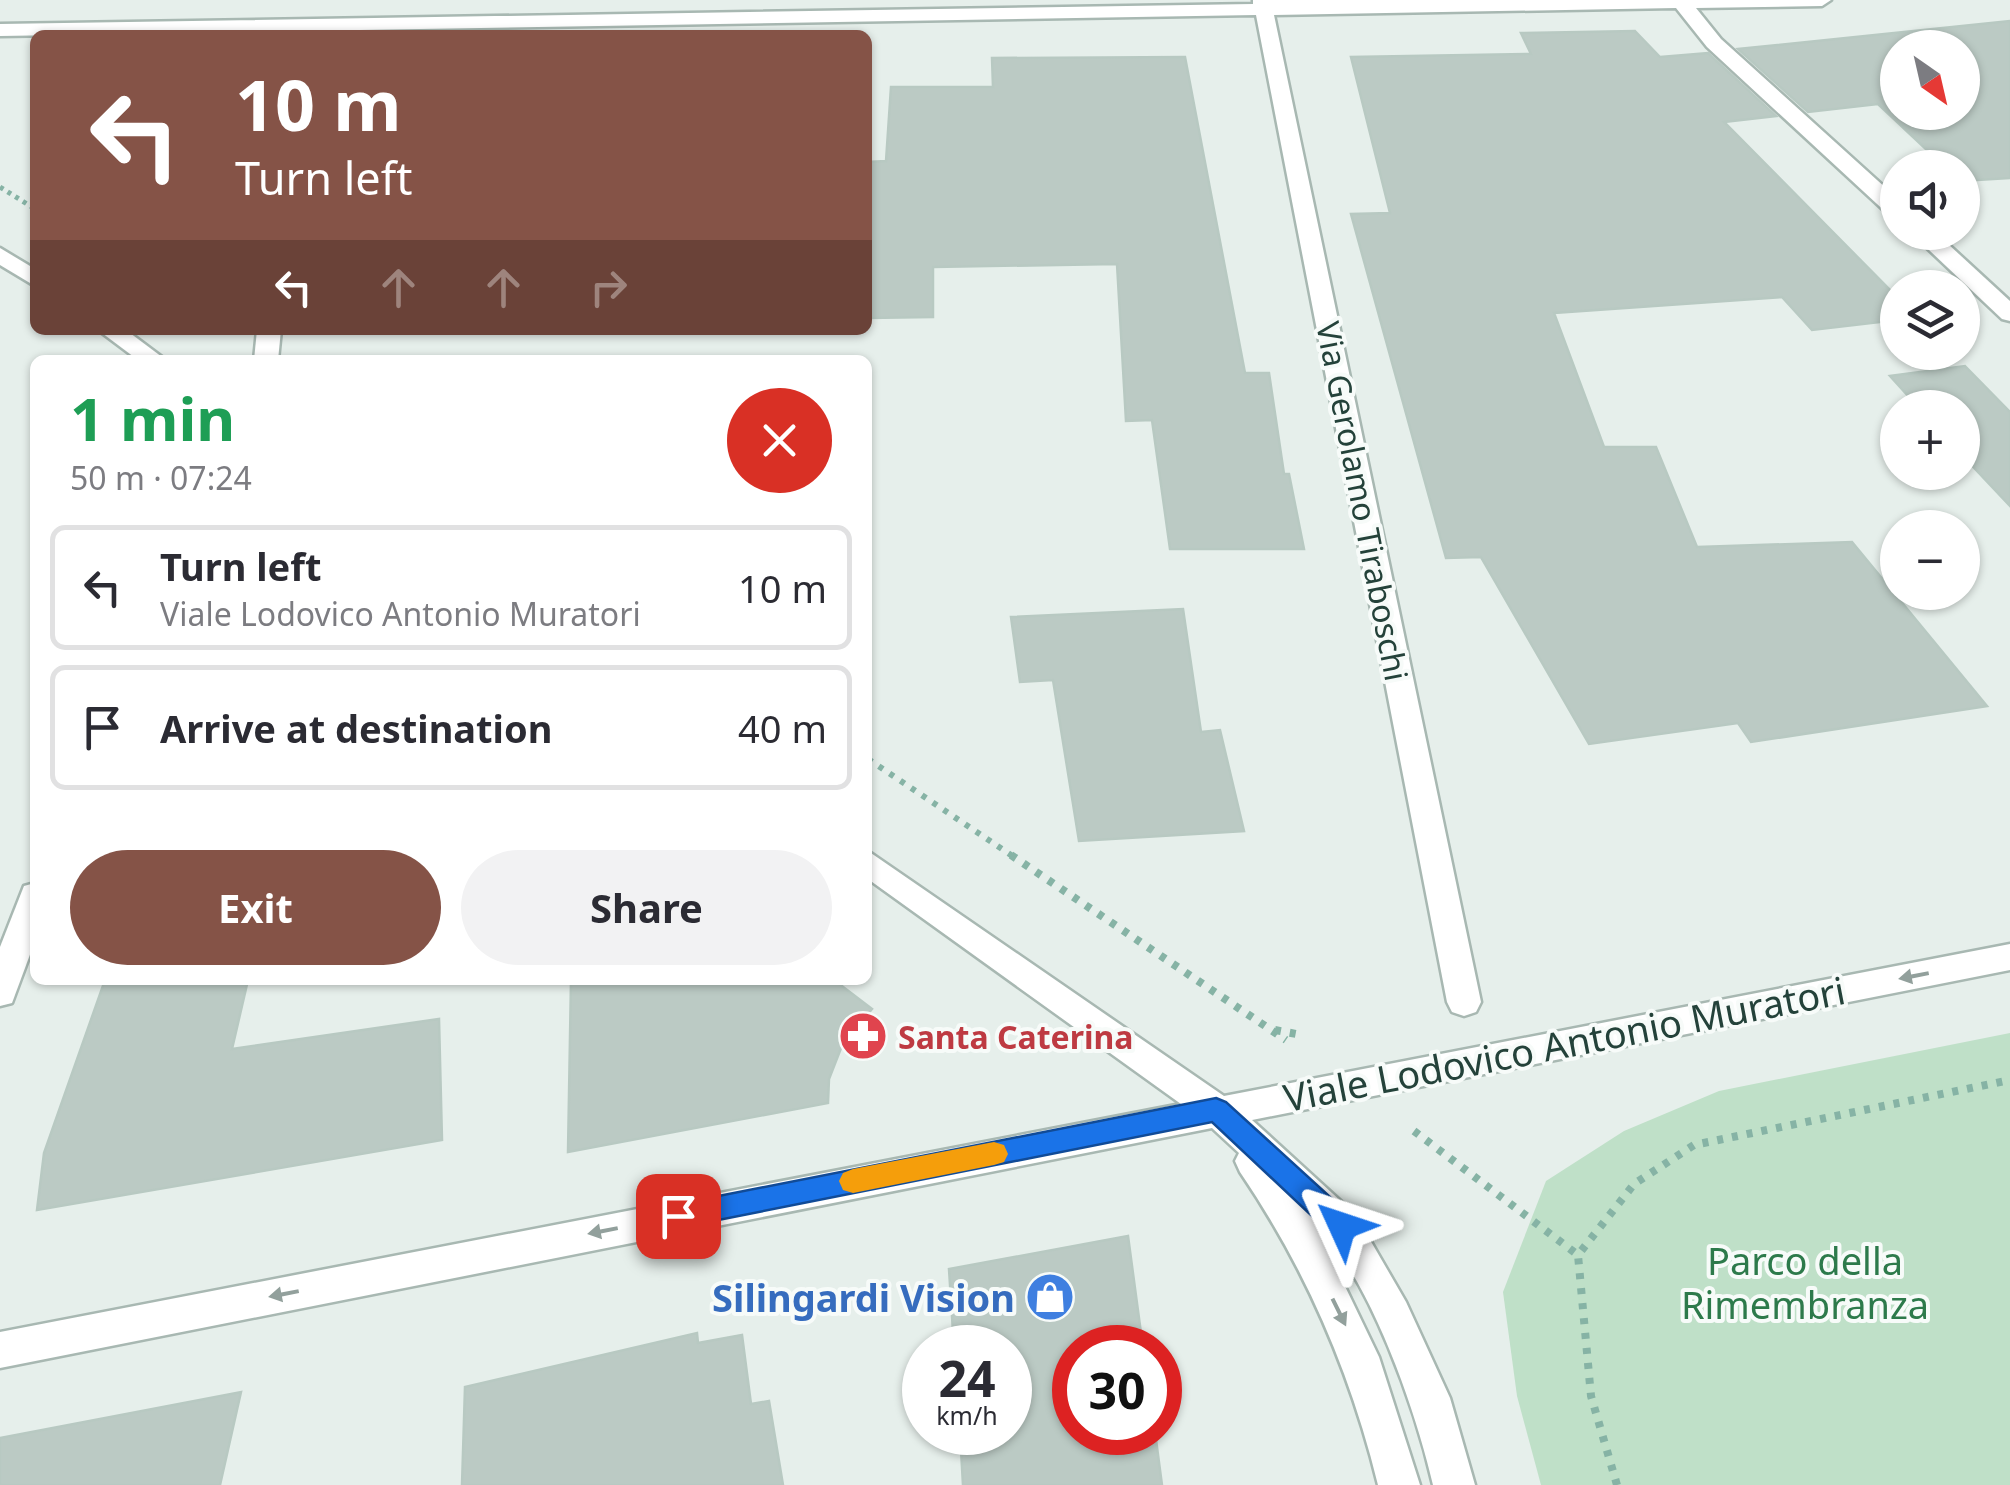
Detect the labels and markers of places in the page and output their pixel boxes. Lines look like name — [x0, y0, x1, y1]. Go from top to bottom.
pharmacy icon: Santa Caterina — [837, 1010, 889, 1062]
place label: Santa Caterina — [898, 1015, 1134, 1058]
pin — [636, 1174, 721, 1259]
place label: Silingardi Vision — [712, 1271, 1015, 1323]
shop icon: Silingardi Vision — [1024, 1271, 1076, 1323]

